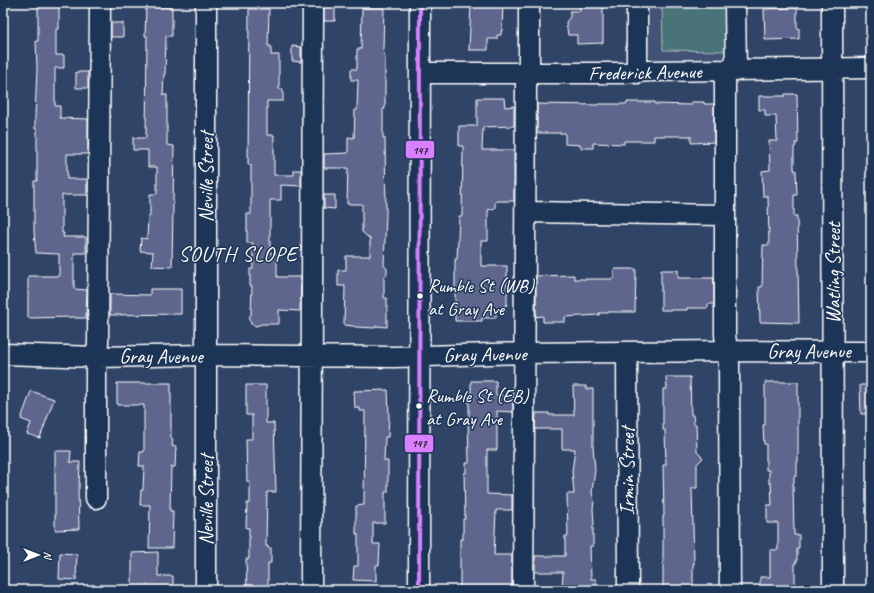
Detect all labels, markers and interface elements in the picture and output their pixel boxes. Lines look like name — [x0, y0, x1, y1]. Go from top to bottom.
street label: Frederick Avenue — [588, 59, 703, 86]
street label: Neville Street — [194, 128, 219, 222]
line badge: 147 — [405, 140, 435, 159]
text: 147 — [413, 143, 428, 157]
street label: Watling Street — [821, 220, 846, 323]
district label: SOUTH SLOPE — [178, 241, 299, 267]
place label: Rumble St (WB) at Gray Ave — [428, 274, 536, 321]
marker: Rumble St (WB) at Gray Ave — [415, 291, 425, 301]
street label: Gray Avenue — [767, 339, 852, 364]
street label: Gray Avenue — [443, 341, 528, 368]
street label: Gray Avenue — [119, 344, 204, 369]
place label: Rumble St (EB) at Gray Ave — [426, 384, 530, 431]
marker: Rumble St (EB) at Gray Ave — [414, 401, 424, 411]
street label: Irmin Street — [615, 423, 640, 515]
line badge: 147 — [404, 434, 434, 453]
text: 147 — [412, 436, 427, 450]
street label: Neville Street — [194, 451, 219, 545]
north arrow — [18, 535, 58, 575]
text: N — [41, 552, 55, 561]

